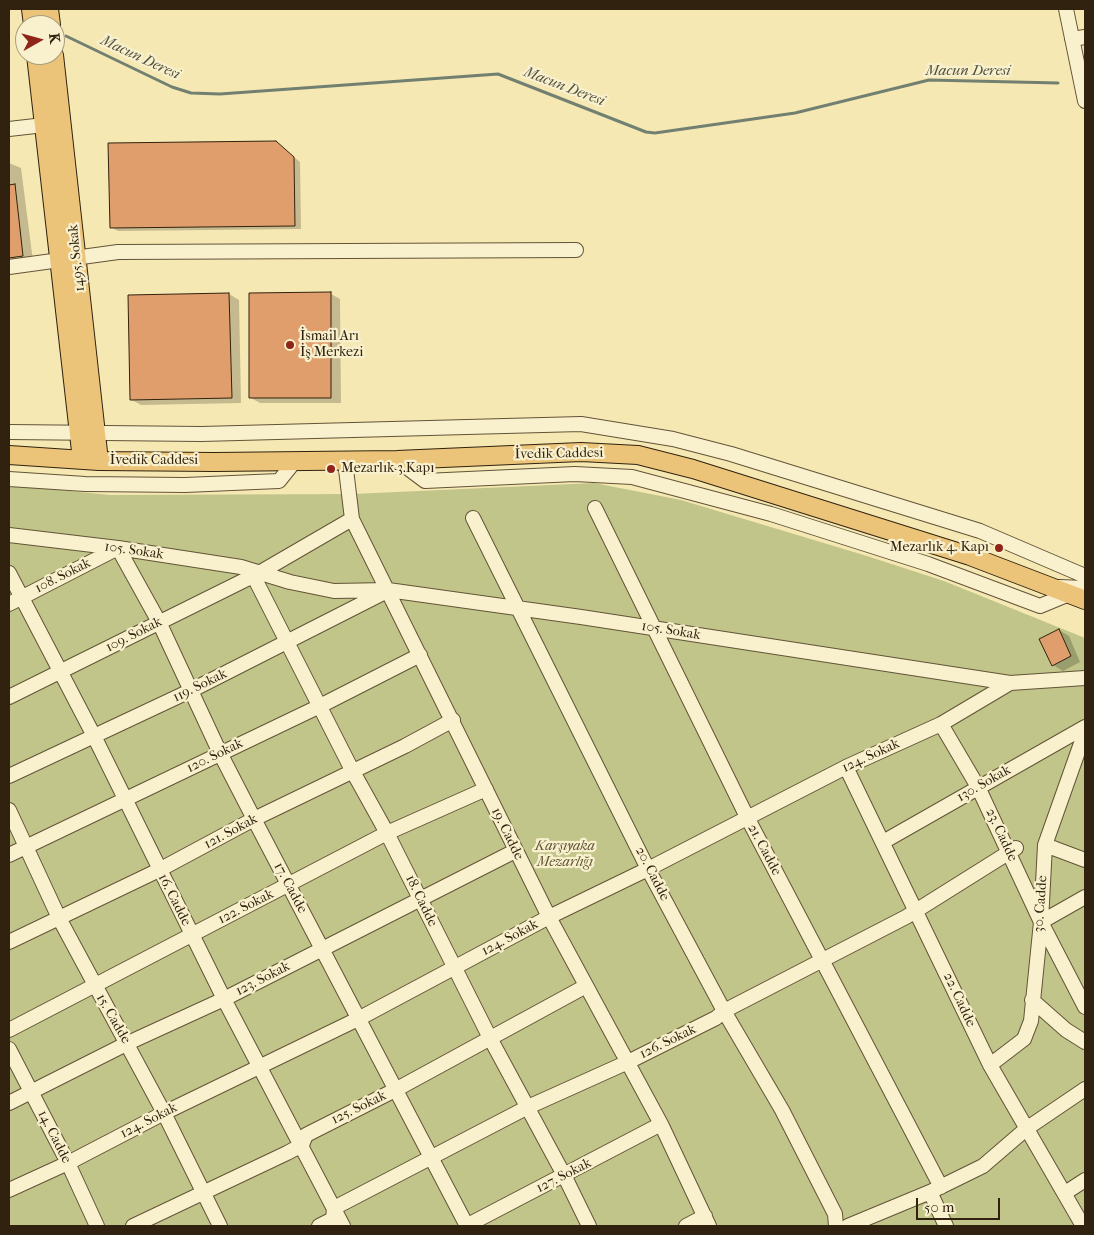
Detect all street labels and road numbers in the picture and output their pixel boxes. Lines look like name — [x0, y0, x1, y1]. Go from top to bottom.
street label: 1495. Sokak — [65, 224, 89, 292]
street label: İvedik Caddesi — [515, 445, 603, 463]
street label: İvedik Caddesi — [110, 453, 198, 469]
street label: 105. Sokak — [103, 539, 165, 563]
street label: 108. Sokak — [32, 555, 94, 597]
street label: 109. Sokak — [103, 614, 165, 656]
street label: 105. Sokak — [640, 618, 702, 644]
street label: 119. Sokak — [170, 666, 230, 706]
street label: 120. Sokak — [184, 735, 246, 777]
street label: 124. Sokak — [840, 735, 902, 777]
street label: 130. Sokak — [954, 762, 1014, 806]
street label: 19. Cadde — [487, 805, 527, 863]
street label: 23. Cadde — [981, 806, 1021, 864]
street label: 121. Sokak — [201, 811, 261, 853]
street label: 21. Cadde — [743, 821, 785, 879]
street label: 20. Cadde — [631, 844, 673, 904]
street label: 17. Cadde — [270, 860, 310, 916]
street label: 16. Cadde — [154, 871, 194, 929]
street label: 18. Cadde — [401, 872, 441, 930]
street label: 30. Cadde — [1031, 875, 1051, 933]
street label: 122. Sokak — [215, 886, 277, 928]
street label: 124. Sokak — [479, 916, 541, 960]
street label: 123. Sokak — [233, 958, 293, 1000]
street label: 22. Cadde — [939, 970, 979, 1030]
street label: 15. Cadde — [92, 991, 134, 1047]
street label: 126. Sokak — [637, 1021, 699, 1063]
street label: 125. Sokak — [329, 1088, 389, 1128]
street label: 124. Sokak — [118, 1100, 180, 1142]
street label: 14. Cadde — [33, 1108, 75, 1166]
street label: 127. Sokak — [534, 1155, 594, 1197]

